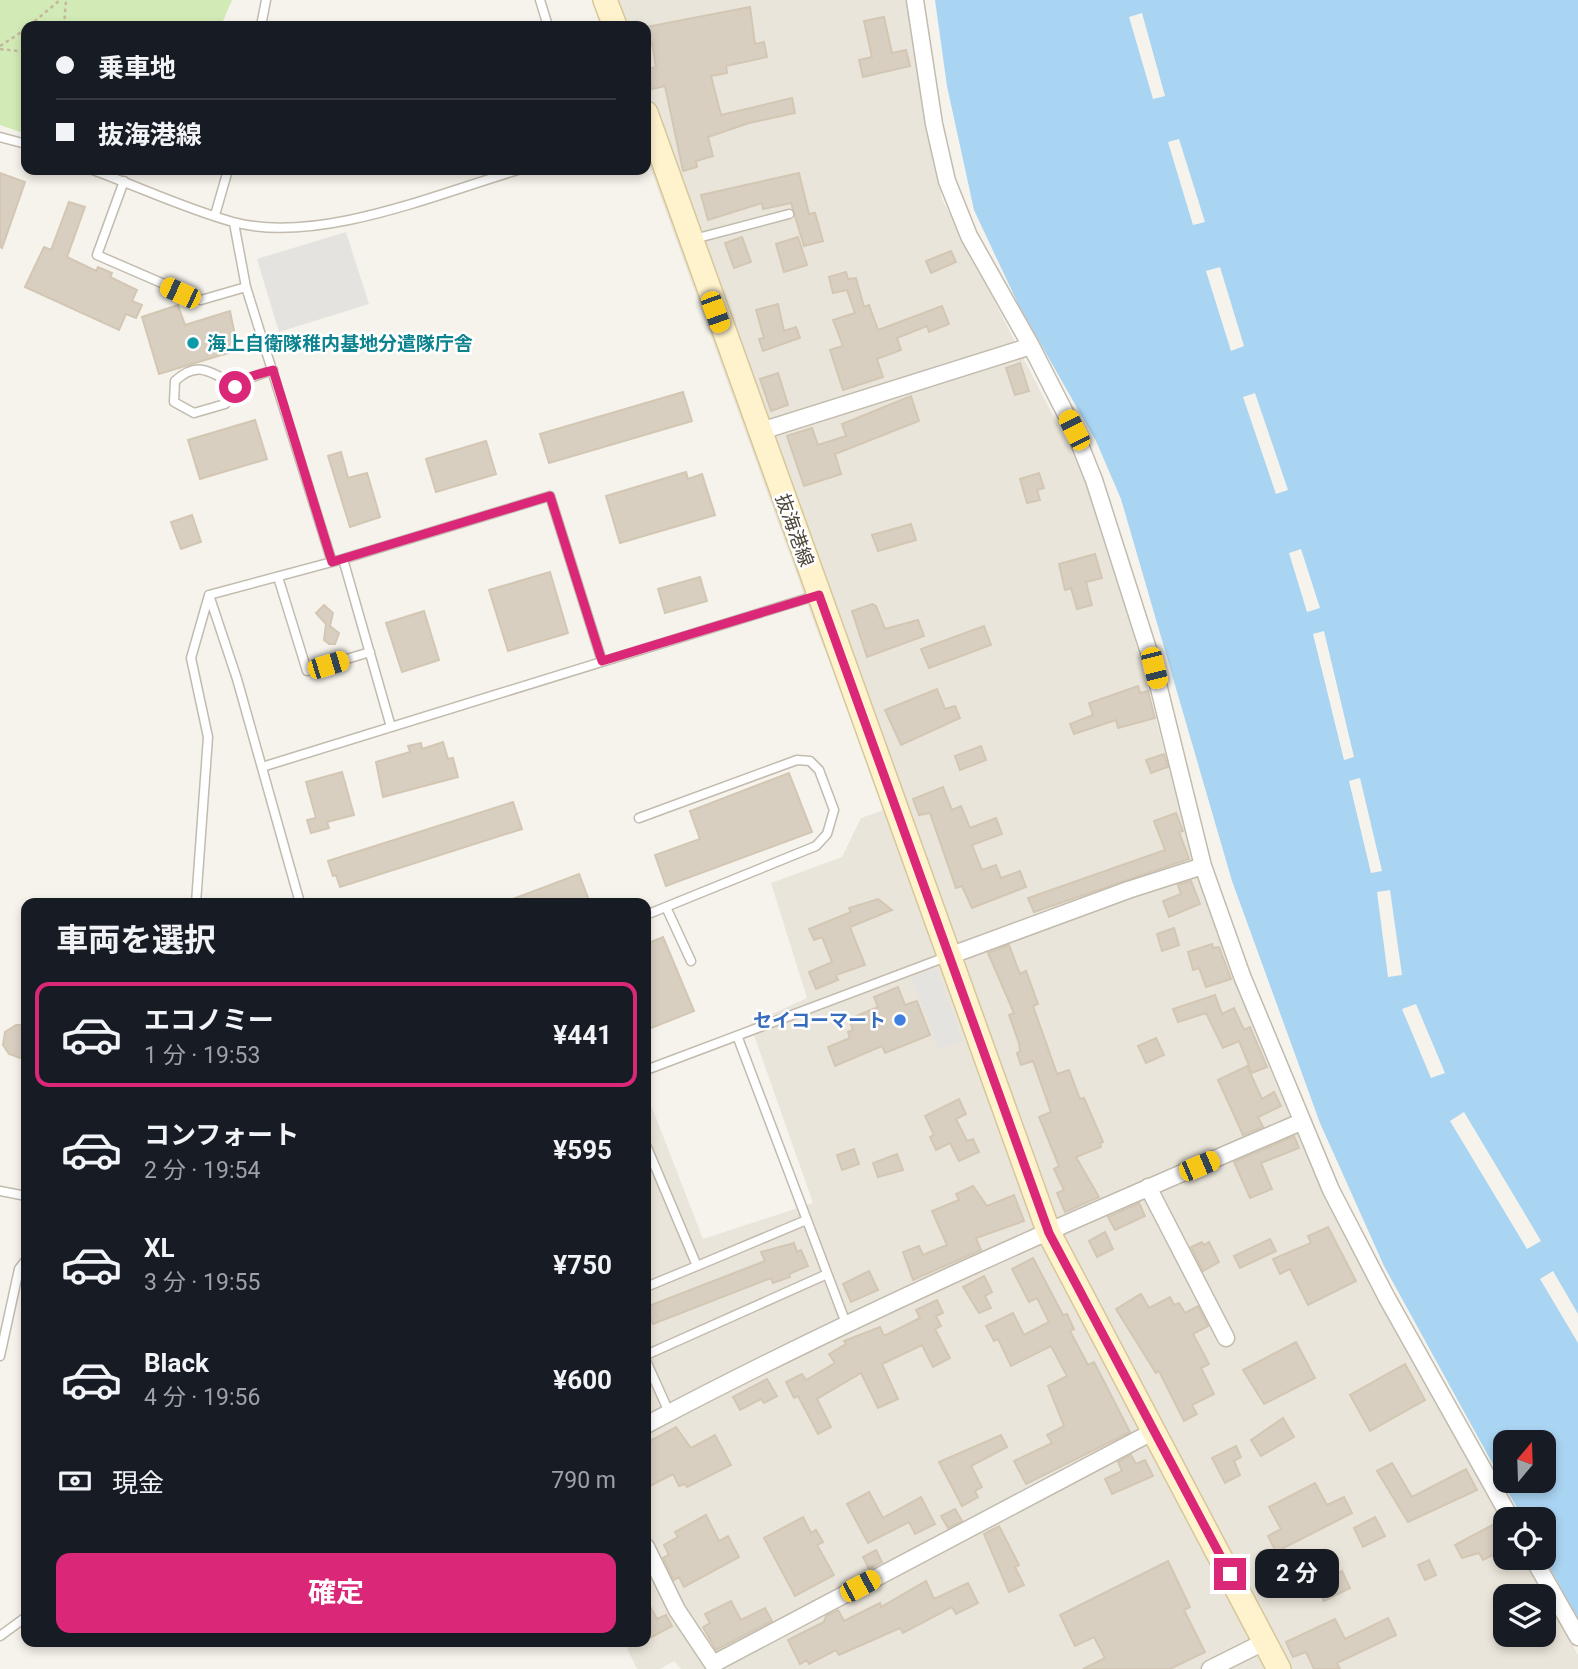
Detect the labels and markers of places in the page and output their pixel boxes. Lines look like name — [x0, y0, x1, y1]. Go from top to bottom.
place label: 海上自衛隊稚内基地分遣隊庁舎 — [207, 332, 473, 355]
marker: 海上自衛隊稚内基地分遣隊庁舎 — [185, 335, 201, 351]
place label: セイコーマート — [753, 1009, 886, 1032]
marker: セイコーマート — [892, 1012, 908, 1028]

